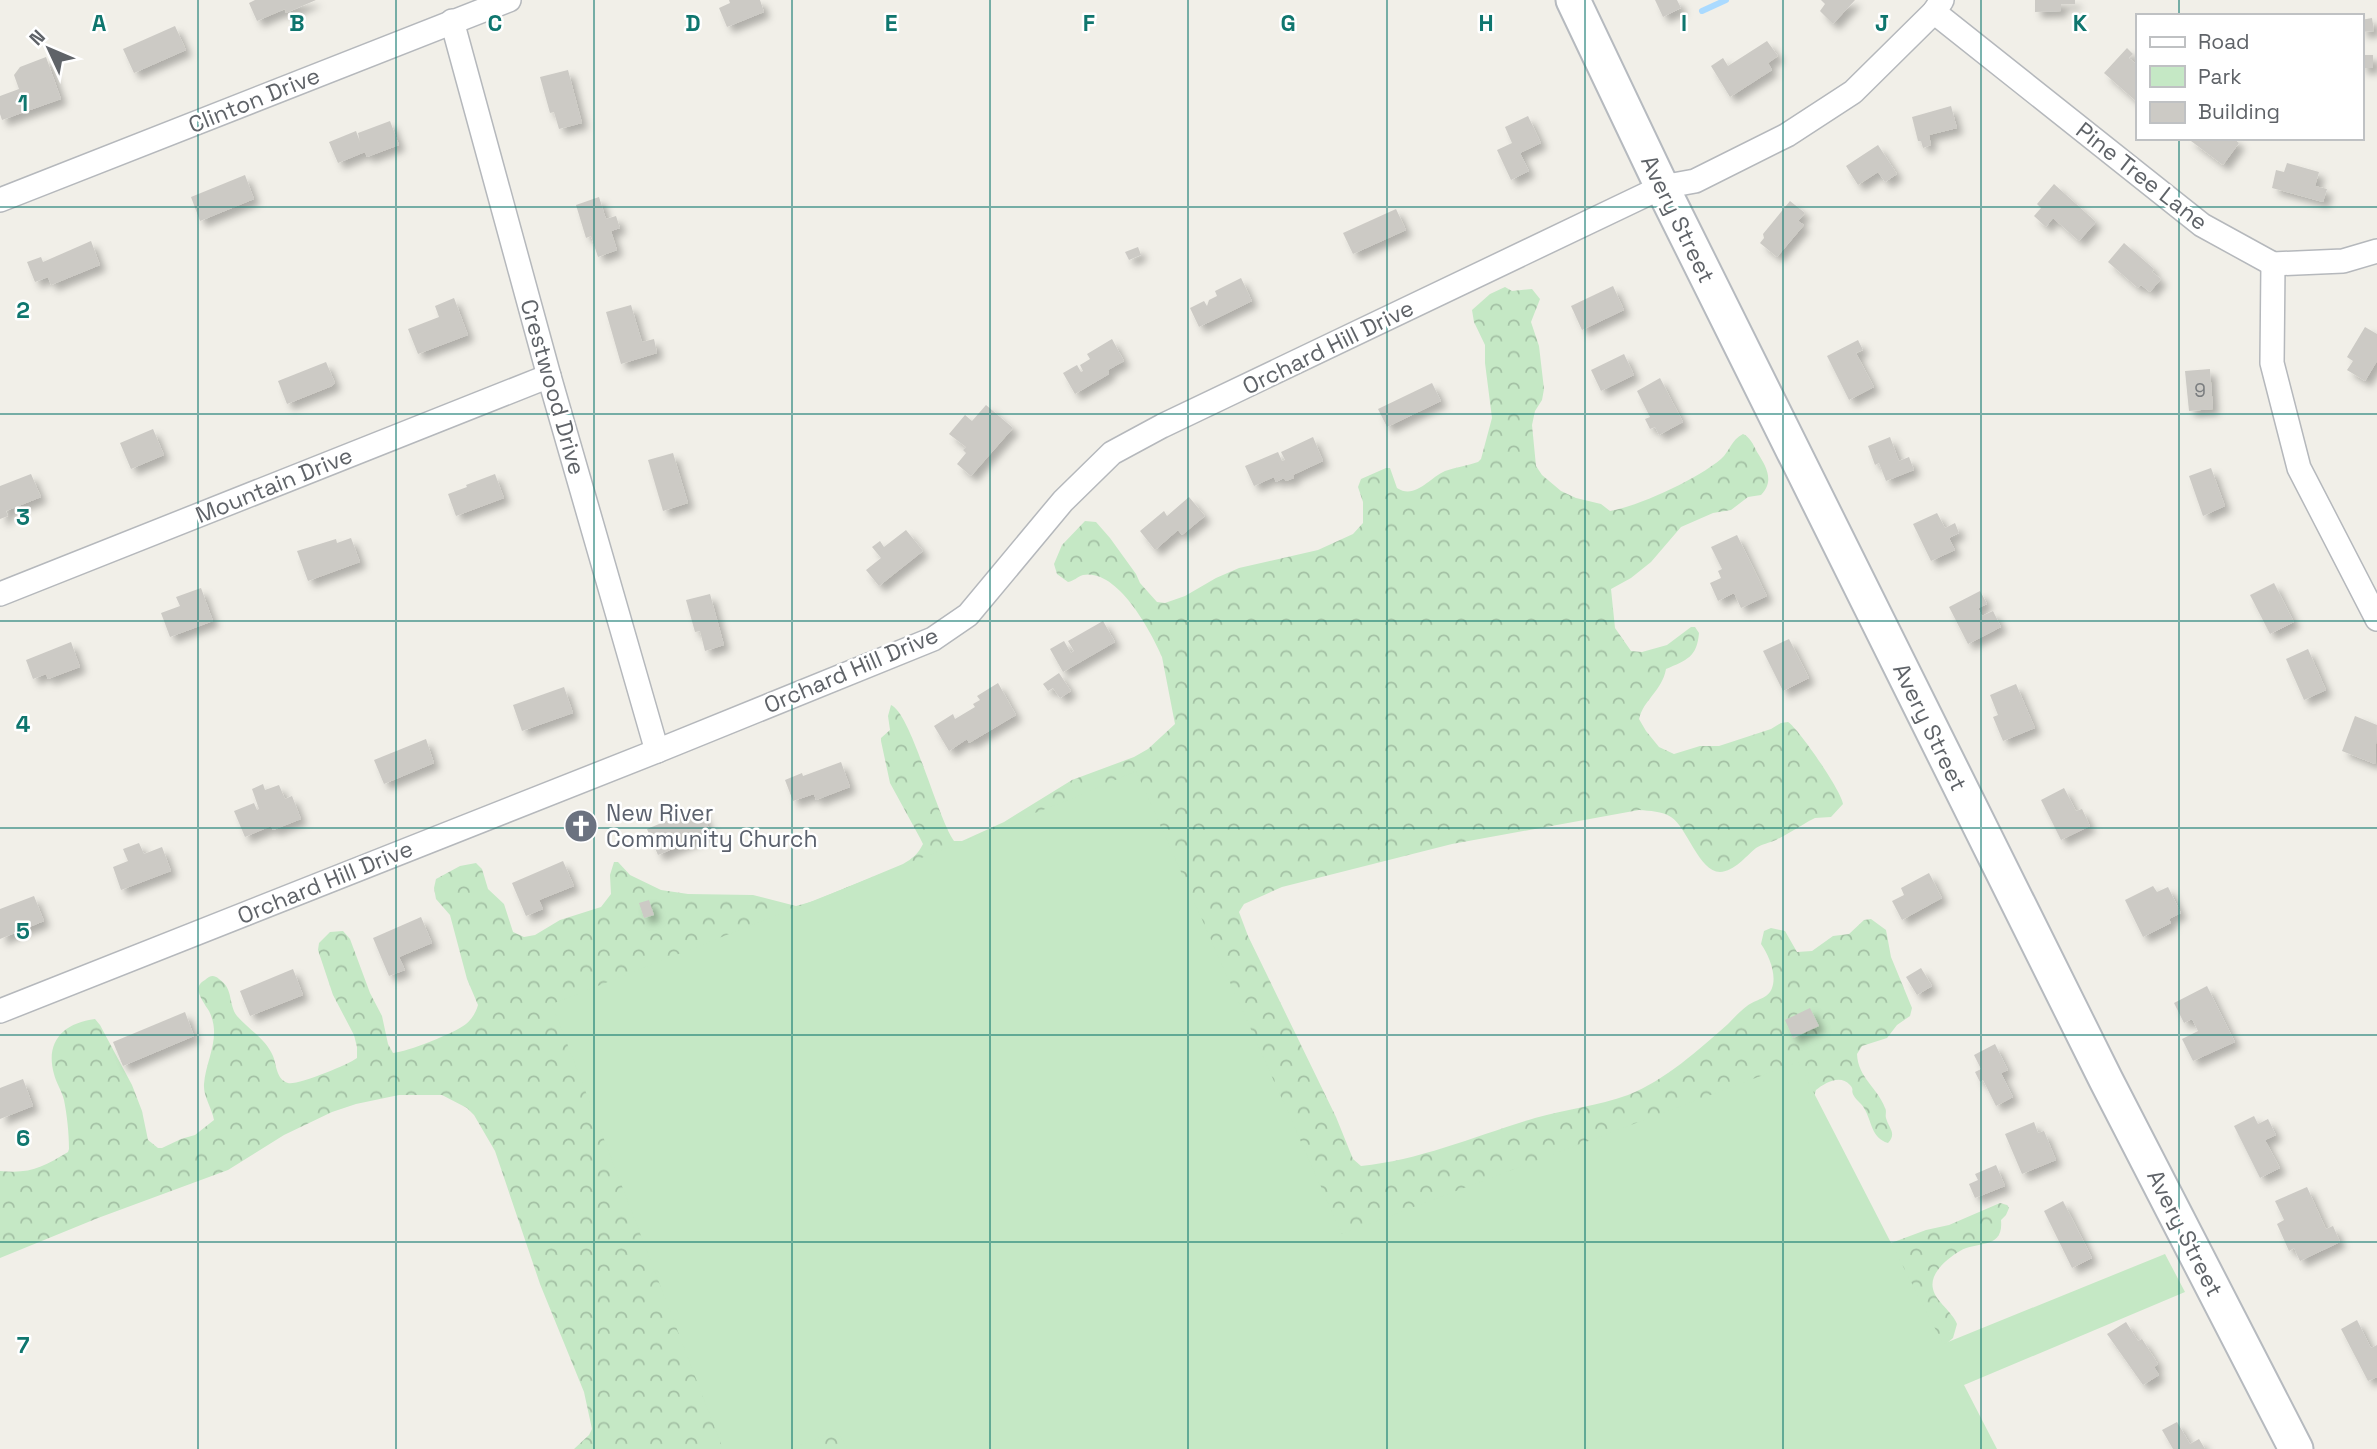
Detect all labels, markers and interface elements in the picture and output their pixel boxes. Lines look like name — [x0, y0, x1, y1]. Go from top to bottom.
text: A — [92, 8, 107, 38]
text: B — [289, 8, 305, 38]
text: C — [488, 8, 502, 38]
text: D — [685, 8, 701, 38]
text: E — [885, 8, 897, 38]
text: F — [1083, 8, 1095, 38]
text: G — [1280, 8, 1296, 38]
text: H — [1478, 8, 1494, 38]
text: I — [1681, 8, 1687, 38]
text: J — [1875, 8, 1889, 38]
text: K — [2073, 8, 2088, 38]
north arrow — [14, 14, 84, 84]
legend — [2136, 14, 2363, 140]
text: N — [24, 24, 51, 51]
text: Road — [2198, 28, 2250, 55]
street label: Clinton Drive — [184, 60, 324, 140]
text: Park — [2198, 63, 2242, 90]
text: 1 — [18, 88, 28, 118]
text: Building — [2198, 98, 2280, 125]
street label: Pine Tree Lane — [2070, 115, 2214, 237]
street label: Avery Street — [1634, 150, 1722, 288]
street label: Orchard Hill Drive — [1238, 293, 1418, 401]
text: 2 — [16, 295, 30, 325]
street label: Crestwood Drive — [514, 296, 592, 478]
house number: 9 — [2194, 378, 2206, 403]
street label: Mountain Drive — [191, 440, 357, 530]
text: 3 — [16, 502, 30, 532]
street label: Orchard Hill Drive — [759, 620, 943, 720]
street label: Avery Street — [1886, 658, 1974, 796]
text: 4 — [16, 709, 31, 739]
place label: New River Community Church — [606, 798, 818, 854]
church icon: New River Community Church — [562, 807, 600, 845]
street label: Orchard Hill Drive — [233, 833, 417, 931]
text: 5 — [16, 916, 30, 946]
text: 6 — [16, 1123, 30, 1153]
street label: Avery Street — [2140, 1164, 2230, 1302]
text: 7 — [17, 1330, 30, 1360]

